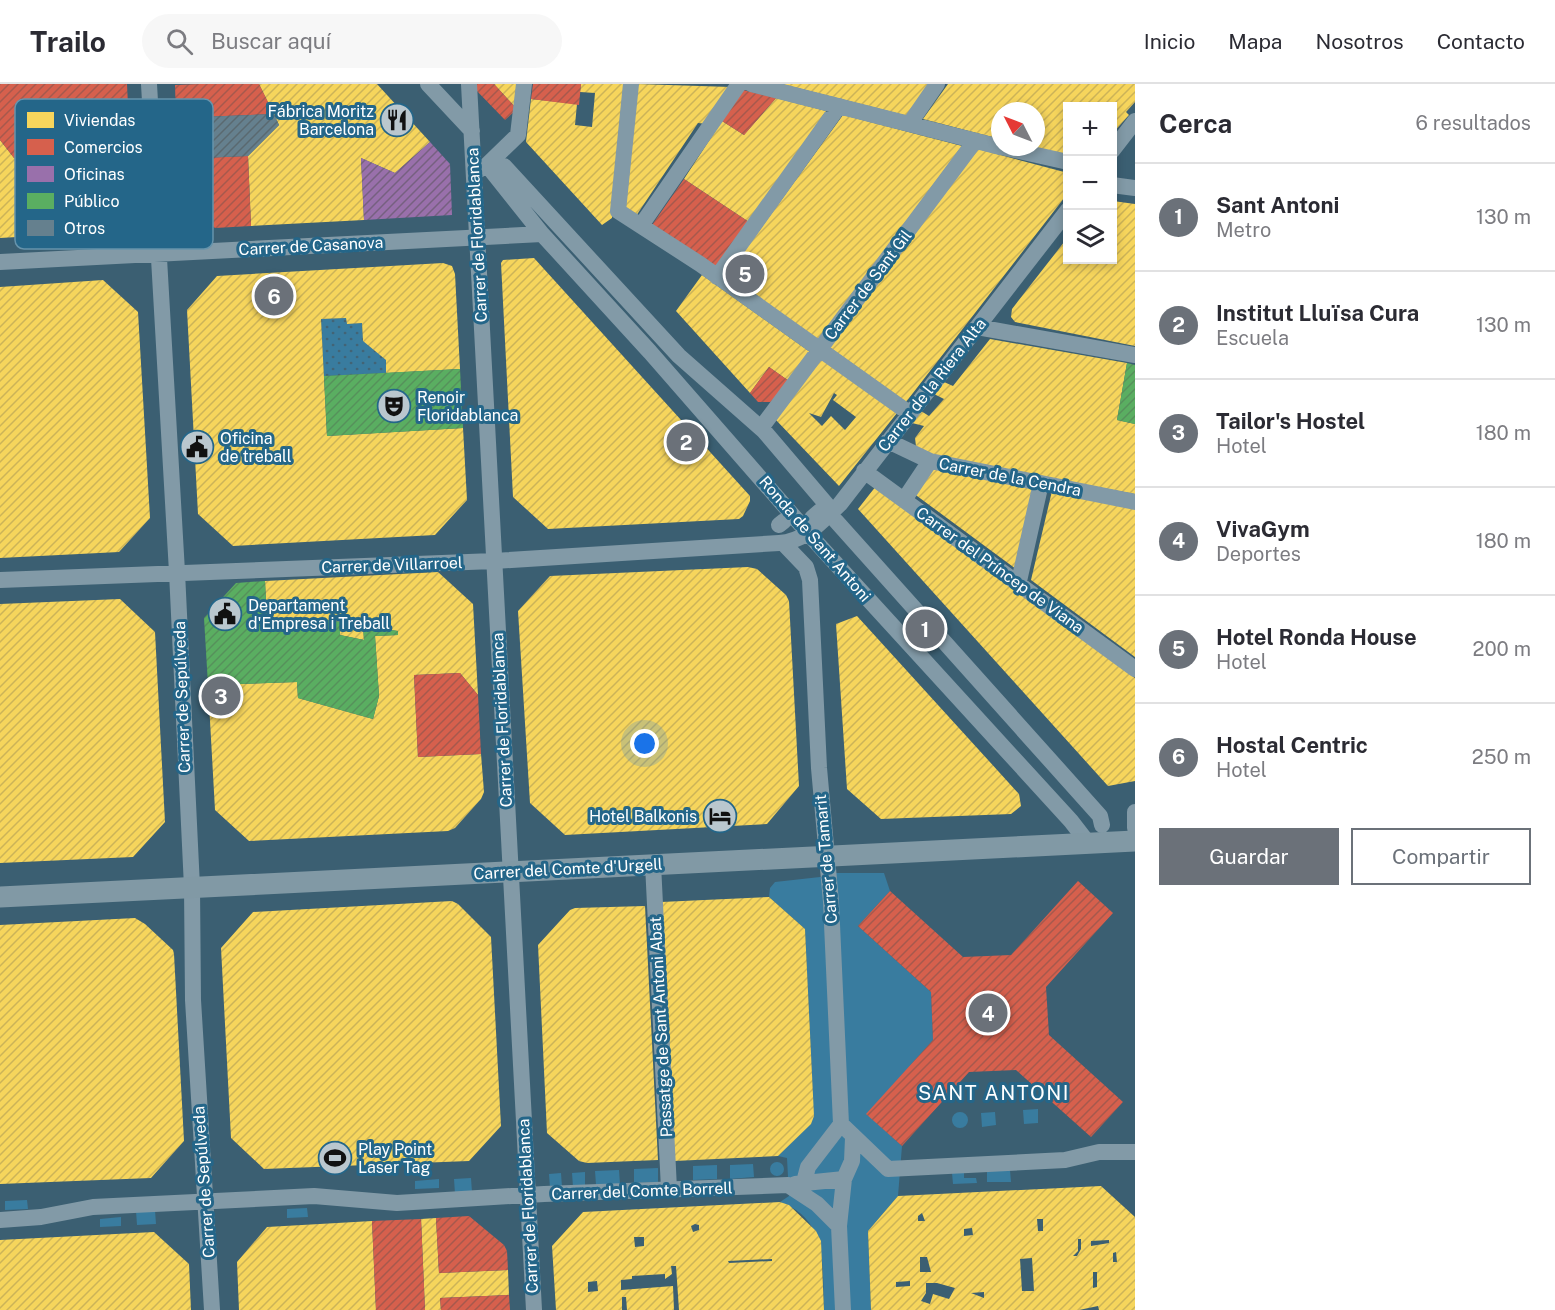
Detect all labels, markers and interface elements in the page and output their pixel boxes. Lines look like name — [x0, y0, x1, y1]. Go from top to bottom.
search box — [142, 14, 562, 68]
text: Trailo — [30, 25, 106, 58]
icon: search — [163, 25, 196, 58]
text: Buscar aquí — [211, 28, 331, 54]
text: Inicio — [1144, 29, 1195, 54]
text: Mapa — [1228, 29, 1282, 54]
text: Nosotros — [1315, 29, 1404, 54]
text: Contacto — [1437, 29, 1525, 54]
legend — [15, 99, 213, 249]
place label: Fábrica Moritz Barcelona — [268, 102, 374, 139]
restaurant icon: Fábrica Moritz Barcelona — [379, 102, 415, 138]
north arrow — [991, 102, 1045, 156]
map controls — [1063, 102, 1117, 264]
button: + — [1063, 102, 1117, 156]
text: Cerca — [1159, 108, 1232, 139]
text: Viviendas — [64, 111, 135, 130]
text: 6 resultados — [1416, 111, 1531, 135]
text: Comercios — [64, 138, 143, 157]
street label: Carrer de Floridablanca — [463, 147, 491, 323]
button: − — [1063, 156, 1117, 210]
text: Oficinas — [64, 165, 125, 184]
text: Público — [64, 192, 120, 211]
text: Sant Antoni — [1216, 192, 1339, 218]
text: 1 — [1174, 205, 1183, 229]
text: 130 m — [1476, 205, 1531, 229]
button: layers — [1063, 210, 1117, 264]
text: Metro — [1216, 218, 1271, 242]
text: Otros — [64, 219, 105, 238]
street label: Carrer de Sant Gil — [820, 226, 916, 344]
street label: Carrer de Casanova — [238, 233, 384, 259]
pin: 5 — [726, 252, 764, 297]
pin: 6 — [254, 274, 294, 318]
text: Institut Lluïsa Cura — [1216, 300, 1419, 326]
text: 2 — [1172, 313, 1185, 337]
text: 130 m — [1476, 313, 1531, 337]
street label: Carrer de la Riera Alta — [874, 314, 990, 456]
text: Escuela — [1216, 326, 1289, 350]
theatre icon: Renoir Floridablanca — [376, 388, 412, 424]
place label: Renoir Floridablanca — [417, 388, 518, 425]
text: Tailor's Hostel — [1216, 408, 1365, 434]
pin: 2 — [666, 420, 706, 464]
text: 3 — [1172, 421, 1185, 445]
text: 180 m — [1476, 421, 1531, 445]
public building icon: Oficina de treball — [179, 429, 215, 465]
place label: Oficina de treball — [220, 429, 292, 466]
text: Hotel — [1216, 434, 1267, 458]
street label: Carrer de la Cendra — [937, 454, 1083, 500]
street label: Ronda de Sant Antoni — [755, 472, 875, 606]
street label: Carrer del Príncep de Viana — [912, 503, 1088, 637]
text: VivaGym — [1216, 516, 1310, 542]
text: 4 — [1172, 529, 1185, 553]
text: 180 m — [1476, 529, 1531, 553]
text: Deportes — [1216, 542, 1301, 566]
street label: Carrer de Villarroel — [321, 553, 463, 577]
public building icon: Departament d'Empresa i Treball — [207, 596, 243, 632]
place label: Departament d'Empresa i Treball — [248, 596, 390, 633]
pin: 1 — [906, 606, 944, 652]
street label: Carrer de Sepúlveda — [170, 621, 194, 773]
text: Hotel Ronda House — [1216, 624, 1417, 650]
street label: Carrer de Floridablanca — [488, 632, 516, 808]
text: 5 — [1172, 637, 1185, 661]
text: 200 m — [1473, 637, 1531, 661]
text: Hotel — [1216, 650, 1267, 674]
pin: 3 — [202, 674, 240, 718]
your location — [630, 729, 659, 758]
text: Hostal Centric — [1216, 732, 1368, 758]
text: 6 — [1172, 745, 1185, 769]
text: 250 m — [1472, 745, 1531, 769]
text: Hotel — [1216, 758, 1267, 782]
street label: Carrer de Tamarit — [811, 793, 841, 925]
hotel icon: Hotel Balkonis — [702, 798, 738, 834]
place label: Hotel Balkonis — [589, 807, 697, 826]
button: Guardar — [1159, 828, 1339, 885]
button: Compartir — [1351, 828, 1531, 885]
street label: Carrer del Comte d'Urgell — [473, 855, 663, 883]
street label: Passatge de Sant Antoni Abat — [646, 916, 676, 1138]
pin: 4 — [968, 990, 1008, 1036]
district label: SANT ANTONI — [918, 1081, 1070, 1105]
street label: Carrer de Sepúlveda — [189, 1105, 219, 1259]
street label: Carrer de Floridablanca — [514, 1118, 542, 1294]
sports icon: Play Point Laser Tag — [317, 1140, 353, 1176]
place label: Play Point Laser Tag — [358, 1140, 432, 1177]
street label: Carrer del Comte Borrell — [551, 1178, 733, 1204]

